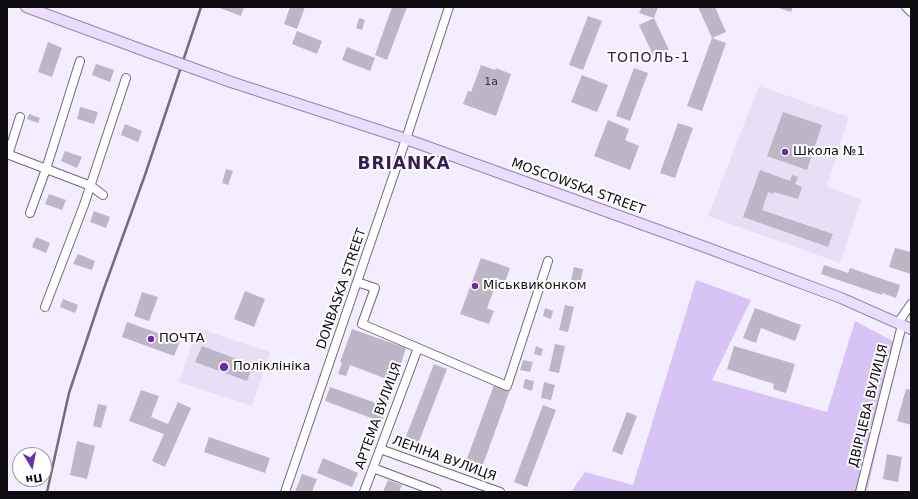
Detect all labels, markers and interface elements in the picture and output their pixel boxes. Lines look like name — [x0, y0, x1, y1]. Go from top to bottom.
district label: ТОПОЛЬ-1 — [607, 50, 691, 66]
house number: 1а — [484, 75, 498, 89]
place label: Школа №1 — [793, 144, 865, 160]
marker: Школа №1 — [780, 147, 790, 157]
district label: BRIANKA — [357, 155, 451, 175]
street label: MOSCOWSKA STREET — [509, 156, 647, 218]
street label: DONBASKA STREET — [314, 226, 370, 352]
place label: Міськвиконком — [483, 278, 587, 294]
marker: Міськвиконком — [470, 281, 480, 291]
place label: ПОЧТА — [159, 331, 205, 347]
marker: ПОЧТА — [146, 334, 156, 344]
street label: ДВІРЦЕВА ВУЛИЦЯ — [846, 343, 892, 469]
place label: Поліклініка — [233, 359, 310, 375]
street label: АРТЕМА ВУЛИЦЯ — [352, 360, 406, 472]
marker: Поліклініка — [218, 361, 230, 373]
street label: ЛЕНІНА ВУЛИЦЯ — [390, 433, 498, 485]
north arrow — [12, 447, 52, 487]
text: Пн — [25, 470, 43, 486]

